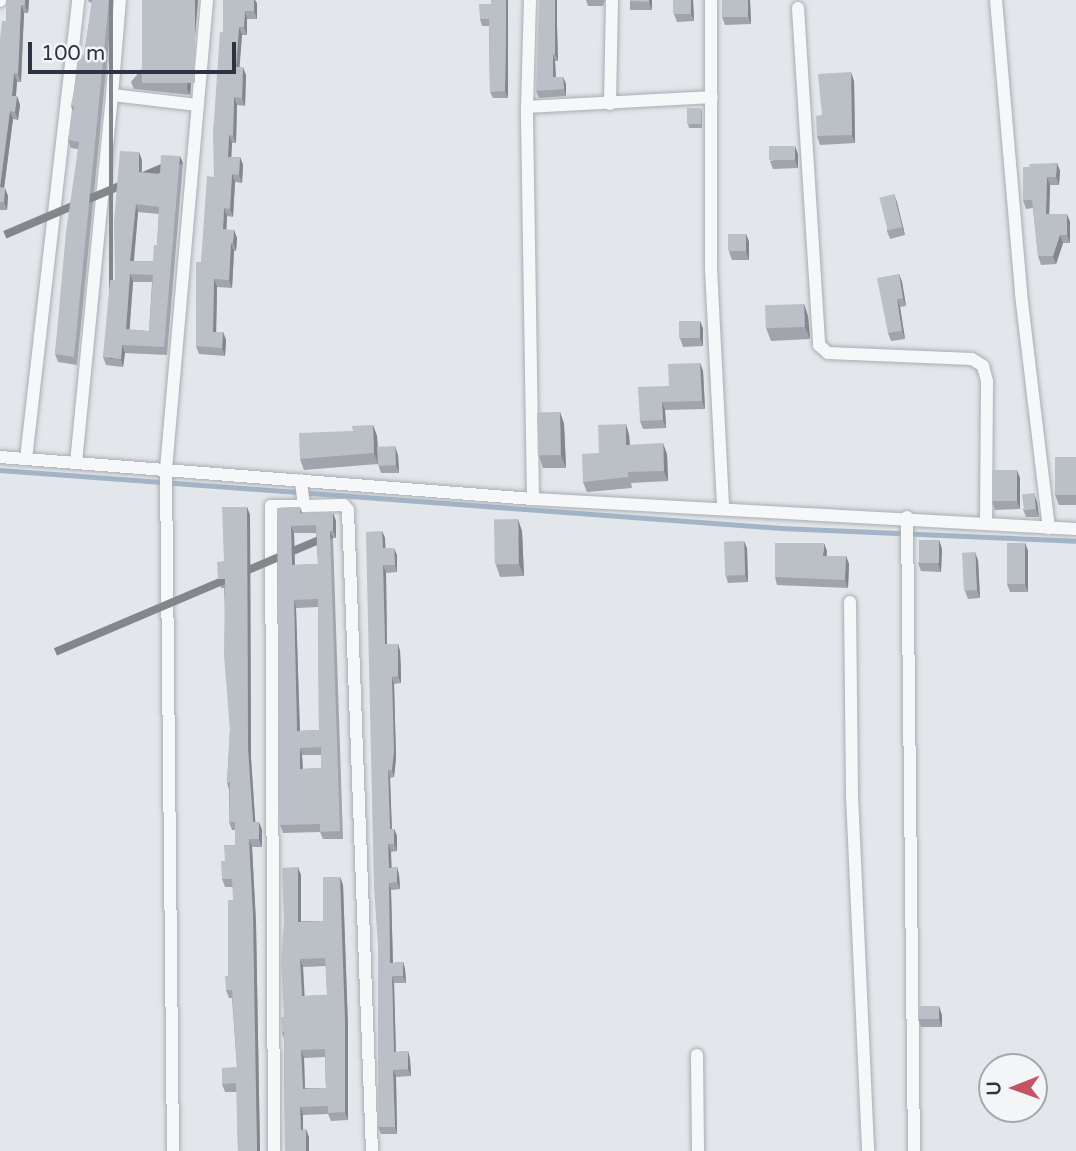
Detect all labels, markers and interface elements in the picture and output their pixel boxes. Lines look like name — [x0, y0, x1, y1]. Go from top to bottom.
scale bar — [32, 28, 240, 72]
text: 100 m — [41, 41, 105, 66]
north arrow — [978, 1053, 1048, 1123]
text: U — [983, 1081, 1005, 1096]

